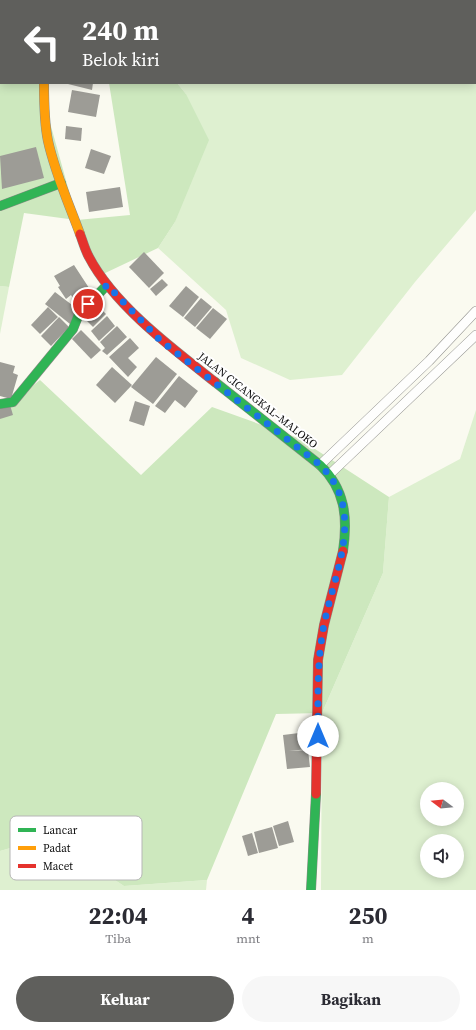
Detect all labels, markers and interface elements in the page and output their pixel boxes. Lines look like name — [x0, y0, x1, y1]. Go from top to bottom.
text: 240 m — [82, 11, 159, 49]
icon: left — [16, 16, 68, 68]
text: Belok kiri — [82, 47, 160, 72]
pin — [71, 287, 105, 321]
icon: arrive — [77, 293, 99, 315]
street label: JALAN CICANGKAL–MALOKO — [194, 348, 321, 452]
position arrow — [297, 715, 339, 757]
north arrow — [420, 782, 464, 826]
map controls — [420, 782, 464, 878]
legend — [10, 816, 142, 880]
text: Lancar — [43, 823, 78, 838]
button: sound — [420, 834, 464, 878]
text: Padat — [43, 841, 71, 856]
text: Macet — [43, 859, 73, 874]
text: 22:04 — [88, 899, 148, 932]
text: 4 — [242, 899, 255, 932]
text: 250 — [348, 899, 387, 932]
text: Tiba — [105, 930, 131, 947]
text: mnt — [236, 930, 260, 947]
text: m — [362, 930, 374, 947]
button: Keluar — [16, 976, 234, 1022]
button: Bagikan — [242, 976, 460, 1022]

